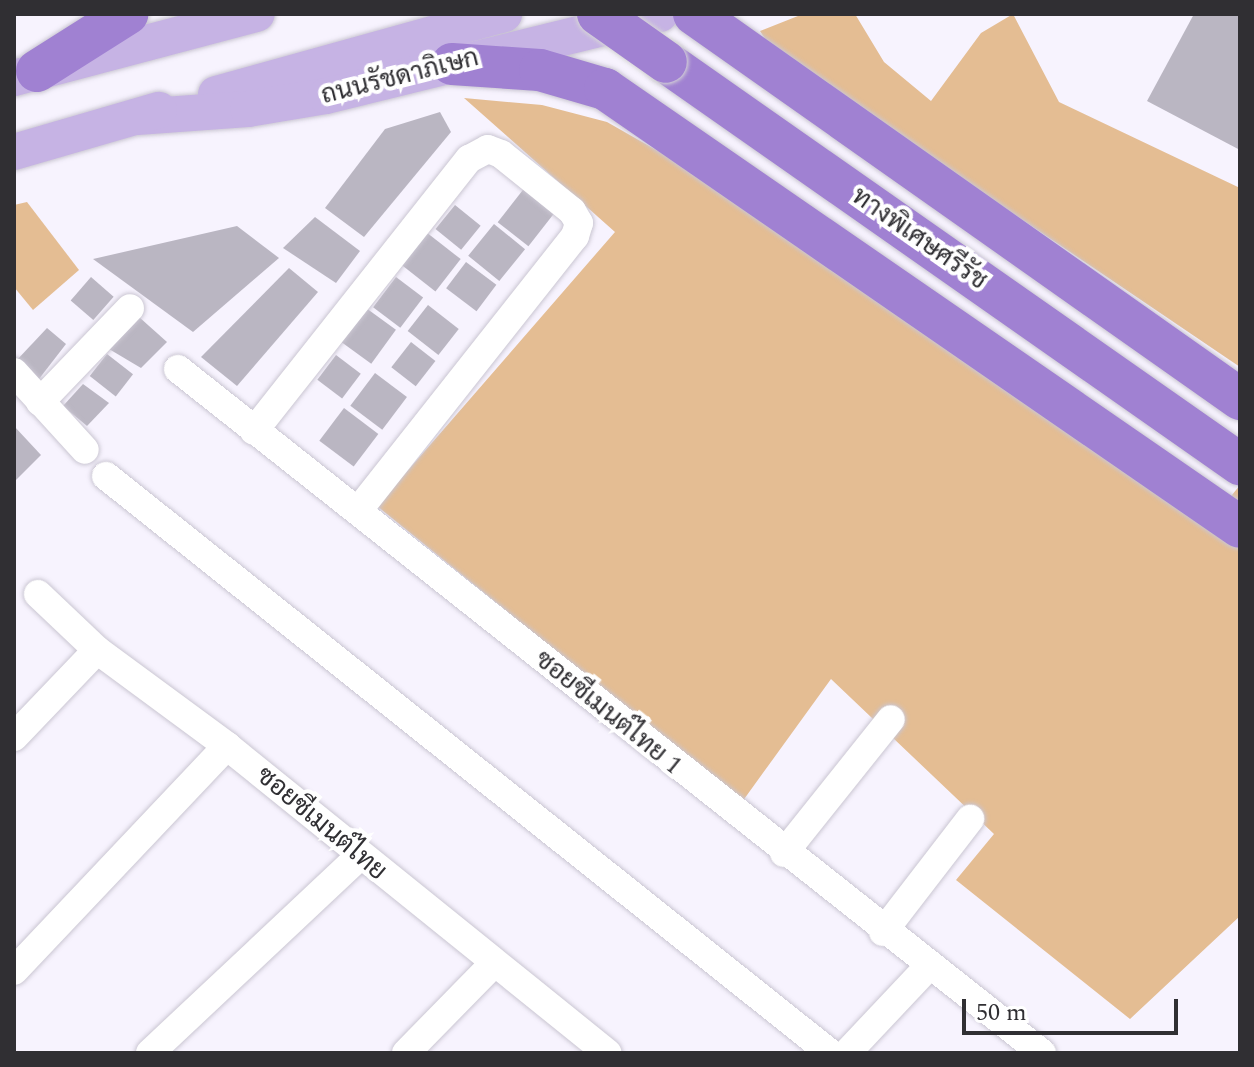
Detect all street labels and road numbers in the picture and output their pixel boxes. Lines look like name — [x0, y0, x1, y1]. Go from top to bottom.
street label: ถนนรัชดาภิเษก — [318, 42, 482, 112]
street label: ทางพิเศษศรีรัช — [845, 181, 993, 297]
street label: ซอยซีเมนต์ไทย 1 — [528, 644, 688, 782]
street label: ซอยซีเมนต์ไทย — [249, 760, 393, 888]

